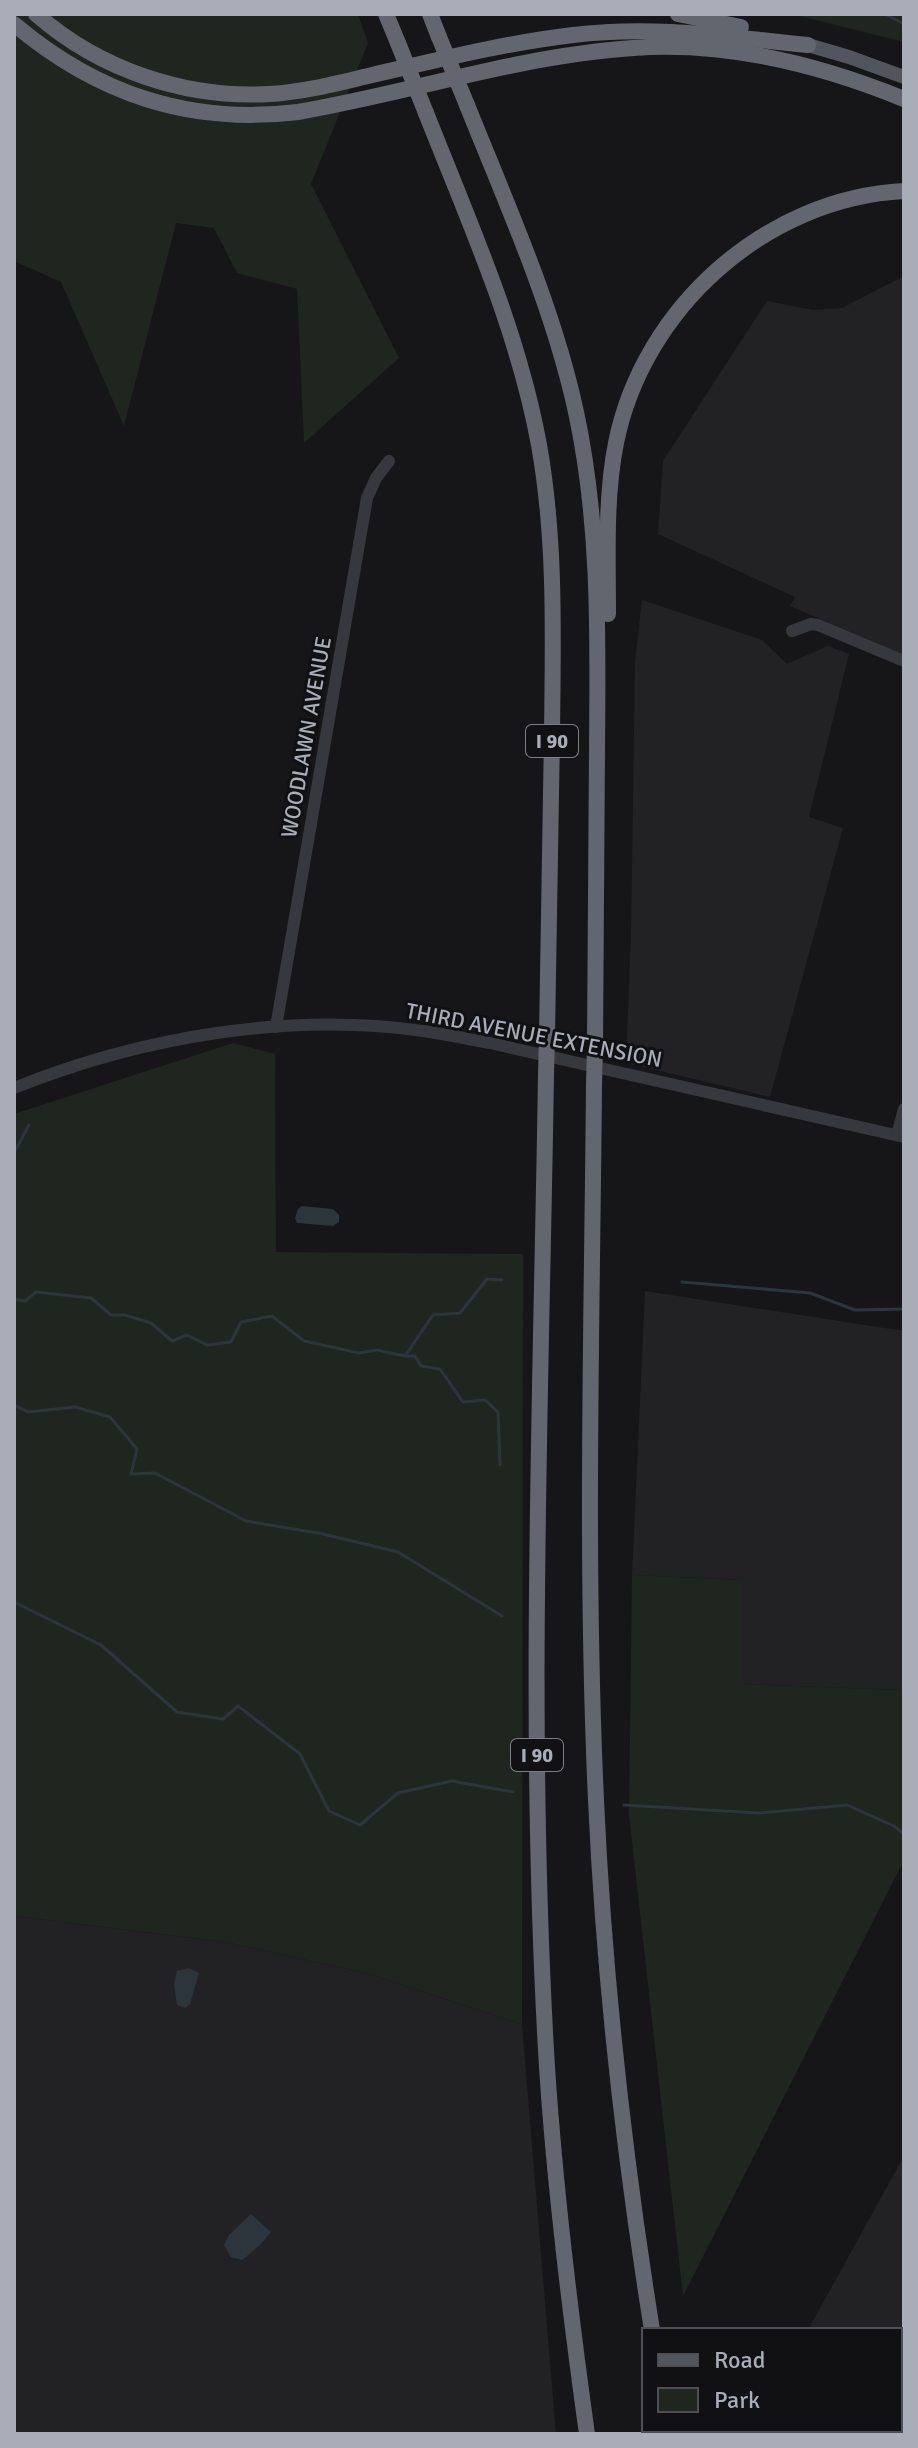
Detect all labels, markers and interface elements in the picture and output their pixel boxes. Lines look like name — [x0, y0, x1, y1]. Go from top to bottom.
street label: WOODLAWN AVENUE — [275, 634, 337, 840]
road number: I 90 — [526, 725, 578, 757]
street label: THIRD AVENUE EXTENSION — [404, 997, 664, 1073]
road number: I 90 — [511, 1739, 563, 1771]
legend — [642, 2328, 902, 2432]
text: Road — [714, 2345, 765, 2375]
text: Park — [714, 2385, 760, 2415]

